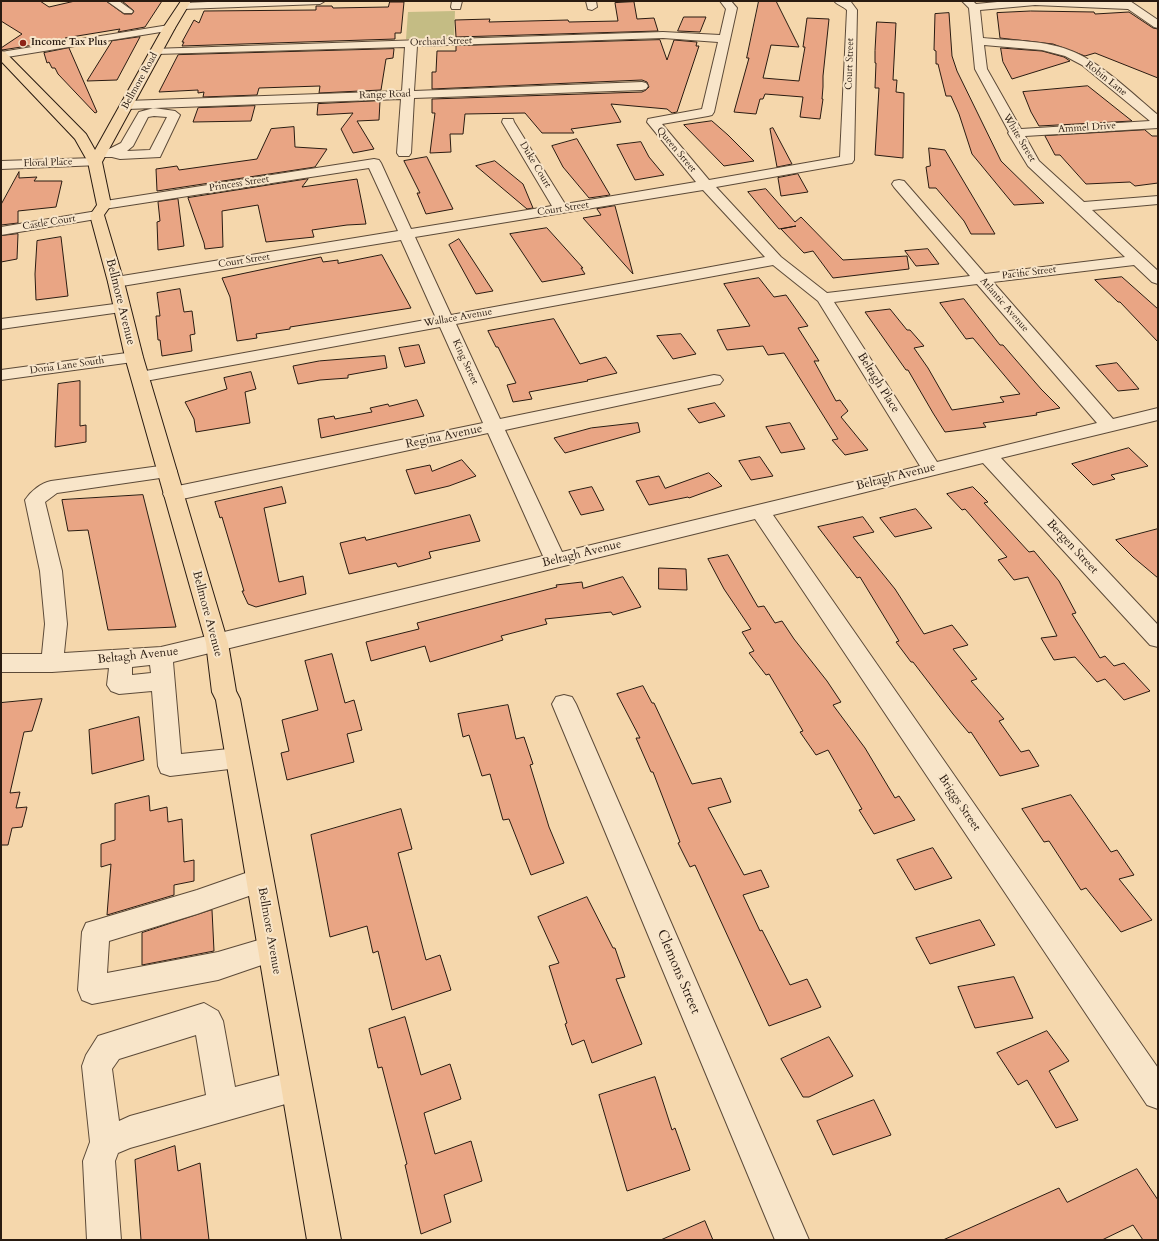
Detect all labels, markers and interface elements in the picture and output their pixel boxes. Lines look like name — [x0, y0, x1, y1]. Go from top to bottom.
street label: Orchard Street — [410, 35, 472, 49]
place label: Income Tax Plus — [31, 37, 107, 49]
marker: Income Tax Plus — [18, 38, 28, 48]
street label: Court Street — [843, 38, 857, 90]
street label: Bellmore Road — [119, 50, 161, 112]
street label: Robin Lane — [1083, 59, 1129, 99]
street label: Range Road — [359, 88, 411, 102]
street label: White Street — [1000, 112, 1038, 164]
street label: Ammel Drive — [1058, 120, 1116, 136]
street label: Queen Street — [654, 125, 698, 175]
street label: Duke Court — [517, 140, 553, 190]
street label: Floral Place — [23, 156, 73, 170]
street label: Princess Street — [208, 173, 270, 195]
street label: Court Street — [536, 199, 590, 219]
street label: Castle Court — [22, 213, 76, 233]
street label: Court Street — [217, 251, 271, 271]
street label: Bellmore Avenue — [102, 257, 138, 347]
street label: Pacific Street — [1001, 264, 1057, 282]
street label: Atlantic Avenue — [977, 275, 1031, 335]
street label: Wallace Avenue — [423, 306, 493, 330]
street label: King Street — [449, 338, 481, 386]
street label: Beltagh Place — [854, 350, 902, 416]
street label: Doria Lane South — [29, 355, 105, 377]
street label: Regina Avenue — [404, 422, 484, 452]
street label: Beltagh Avenue — [855, 460, 937, 494]
street label: Bergen Street — [1043, 517, 1101, 577]
street label: Beltagh Avenue — [541, 537, 623, 571]
street label: Bellmore Avenue — [189, 569, 225, 659]
street label: Beltagh Avenue — [97, 645, 179, 667]
street label: Briggs Street — [935, 772, 983, 834]
street label: Bellmore Avenue — [254, 886, 284, 976]
street label: Clemons Street — [653, 927, 703, 1017]

